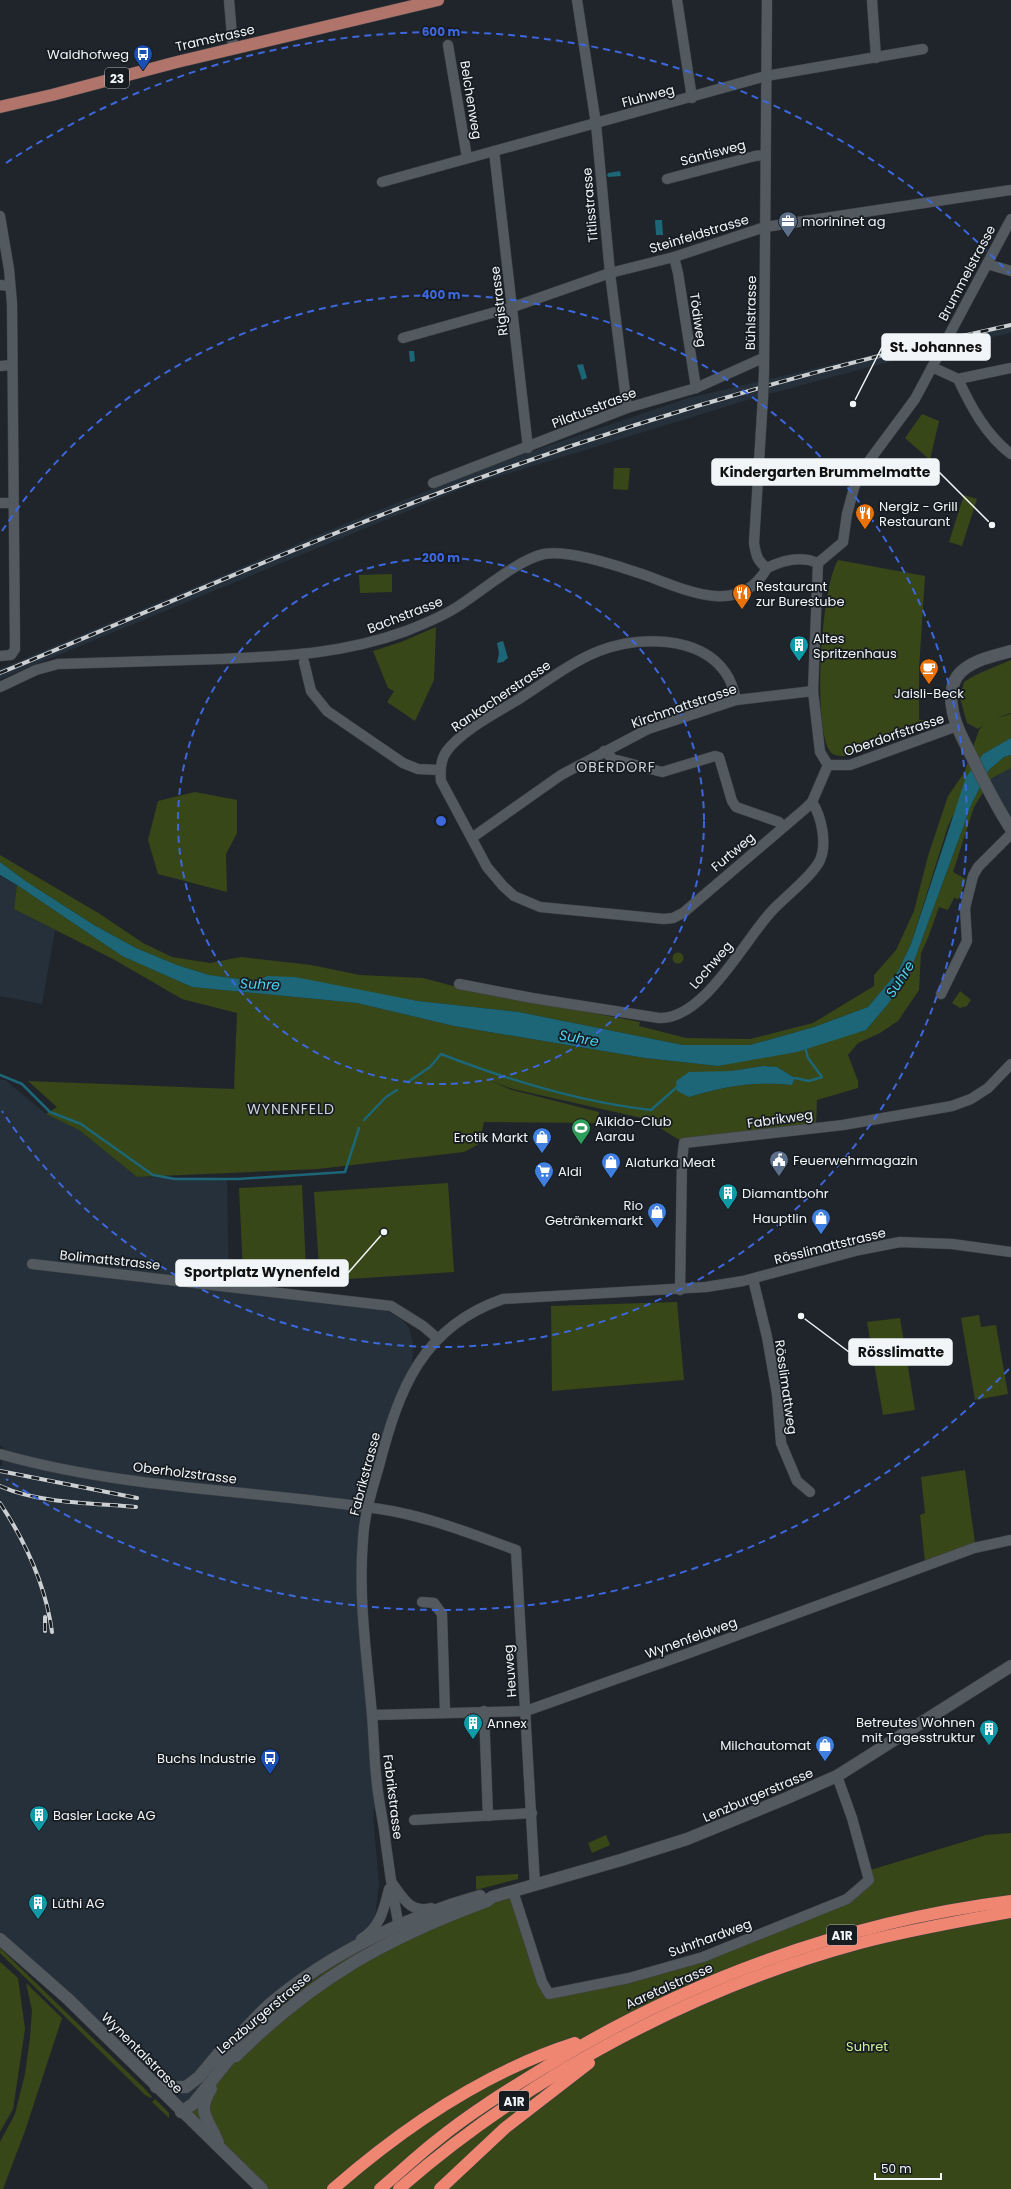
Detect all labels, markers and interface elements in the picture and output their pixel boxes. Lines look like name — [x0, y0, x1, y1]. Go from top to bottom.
street label: Tramstrasse — [173, 20, 257, 56]
text: 600 m — [422, 23, 461, 40]
bus stop icon: Waldhofweg — [132, 43, 154, 71]
place label: Waldhofweg — [47, 45, 129, 64]
street label: Belchenweg — [455, 59, 487, 141]
road number: 23 — [105, 68, 129, 88]
street label: Fluhweg — [620, 80, 676, 112]
street label: Säntisweg — [678, 135, 748, 171]
street label: Titlisstrasse — [577, 167, 603, 243]
street label: Steinfeldstrasse — [647, 210, 751, 258]
office icon: morininet ag — [777, 210, 799, 238]
place label: morininet ag — [802, 212, 885, 231]
street label: Brummelstrasse — [934, 222, 1000, 324]
street label: Rigistrasse — [485, 265, 513, 337]
street label: Bühlstrasse — [741, 276, 761, 350]
text: 400 m — [421, 286, 461, 303]
street label: Tödiweg — [685, 292, 711, 348]
callout: St. Johannes — [882, 334, 990, 360]
text: St. Johannes — [890, 337, 982, 357]
street label: Pilatusstrasse — [549, 383, 639, 433]
callout: Kindergarten Brummelmatte — [712, 459, 939, 485]
text: Kindergarten Brummelmatte — [720, 462, 931, 482]
place label: Nergiz - Grill Restaurant — [879, 497, 958, 531]
restaurant icon: Nergiz - Grill Restaurant — [854, 502, 876, 530]
text: 200 m — [422, 549, 460, 566]
place label: Restaurant zur Burestube — [756, 577, 844, 611]
restaurant icon: Restaurant zur Burestube — [731, 582, 753, 610]
street label: Bachstrasse — [364, 592, 446, 638]
place label: Altes Spritzenhaus — [813, 629, 897, 663]
building icon: Altes Spritzenhaus — [788, 634, 810, 662]
street label: Rankacherstrasse — [447, 656, 555, 736]
cafe icon: Jaisli-Beck — [918, 657, 940, 685]
street label: Kirchmattstrasse — [629, 679, 739, 733]
place label: Jaisli-Beck — [894, 684, 964, 703]
street label: Oberdorfstrasse — [841, 709, 947, 761]
district label: OBERDORF — [576, 757, 656, 777]
centre of rings — [434, 814, 448, 828]
street label: Furtweg — [707, 828, 759, 876]
street label: Lochweg — [685, 937, 737, 993]
water label: Suhre — [881, 957, 919, 1001]
water label: Suhre — [240, 973, 281, 995]
water label: Suhre — [558, 1025, 601, 1051]
district label: WYNENFELD — [247, 1099, 335, 1119]
street label: Fabrikweg — [746, 1105, 814, 1133]
place label: Aikido-Club Aarau — [595, 1112, 672, 1146]
sports icon: Aikido-Club Aarau — [570, 1117, 592, 1145]
shop icon: Erotik Markt — [531, 1126, 553, 1154]
place label: Erotik Markt — [454, 1128, 528, 1147]
public building icon: Feuerwehrmagazin — [768, 1149, 790, 1177]
shop icon: Alaturka Meat — [600, 1151, 622, 1179]
place label: Feuerwehrmagazin — [793, 1151, 918, 1170]
place label: Alaturka Meat — [625, 1153, 716, 1172]
supermarket icon: Aldi — [533, 1160, 555, 1188]
place label: Aldi — [558, 1162, 582, 1181]
building icon: Diamantbohr — [717, 1182, 739, 1210]
place label: Diamantbohr — [742, 1184, 829, 1203]
place label: Rio Getränkemarkt — [545, 1196, 643, 1230]
shop icon: Rio Getränkemarkt — [646, 1201, 668, 1229]
shop icon: Hauptlin — [810, 1207, 832, 1235]
place label: Hauptlin — [753, 1209, 807, 1228]
street label: Rösslimattstrasse — [772, 1223, 888, 1269]
street label: Bolimattstrasse — [59, 1245, 161, 1275]
callout: Sportplatz Wynenfeld — [176, 1260, 348, 1286]
text: Sportplatz Wynenfeld — [184, 1262, 340, 1282]
street label: Rösslimattweg — [770, 1338, 802, 1436]
callout: Rösslimatte — [849, 1339, 952, 1365]
text: Rösslimatte — [858, 1342, 944, 1362]
street label: Fabrikstrasse — [345, 1430, 385, 1518]
street label: Oberholzstrasse — [132, 1457, 238, 1489]
street label: Wynenfeldweg — [642, 1613, 740, 1663]
street label: Heuweg — [499, 1644, 521, 1698]
building icon: Annex — [462, 1712, 484, 1740]
place label: Betreutes Wohnen mit Tagesstruktur — [856, 1713, 975, 1747]
place label: Annex — [487, 1714, 527, 1733]
building icon: Betreutes Wohnen mit Tagesstruktur — [978, 1718, 1000, 1746]
shop icon: Milchautomat — [814, 1734, 836, 1762]
place label: Milchautomat — [720, 1736, 811, 1755]
bus stop icon: Buchs Industrie — [259, 1747, 281, 1775]
place label: Buchs Industrie — [157, 1749, 256, 1768]
street label: Fabrikstrasse — [378, 1753, 408, 1841]
street label: Lenzburgerstrasse — [700, 1763, 816, 1827]
building icon: Basler Lacke AG — [28, 1804, 50, 1832]
place label: Basler Lacke AG — [53, 1806, 156, 1825]
building icon: Lüthi AG — [27, 1892, 49, 1920]
place label: Lüthi AG — [52, 1894, 105, 1913]
street label: Suhrhardweg — [666, 1914, 754, 1962]
road number: A1R — [827, 1925, 857, 1945]
street label: Aaretalstrasse — [622, 1958, 716, 2014]
street label: Lenzburgerstrasse — [213, 1968, 315, 2058]
street label: Wynentalstrasse — [97, 2008, 187, 2098]
park label: Suhret — [846, 2037, 888, 2056]
road number: A1R — [499, 2091, 529, 2111]
scale bar — [875, 2155, 941, 2181]
text: 50 m — [881, 2160, 912, 2177]

